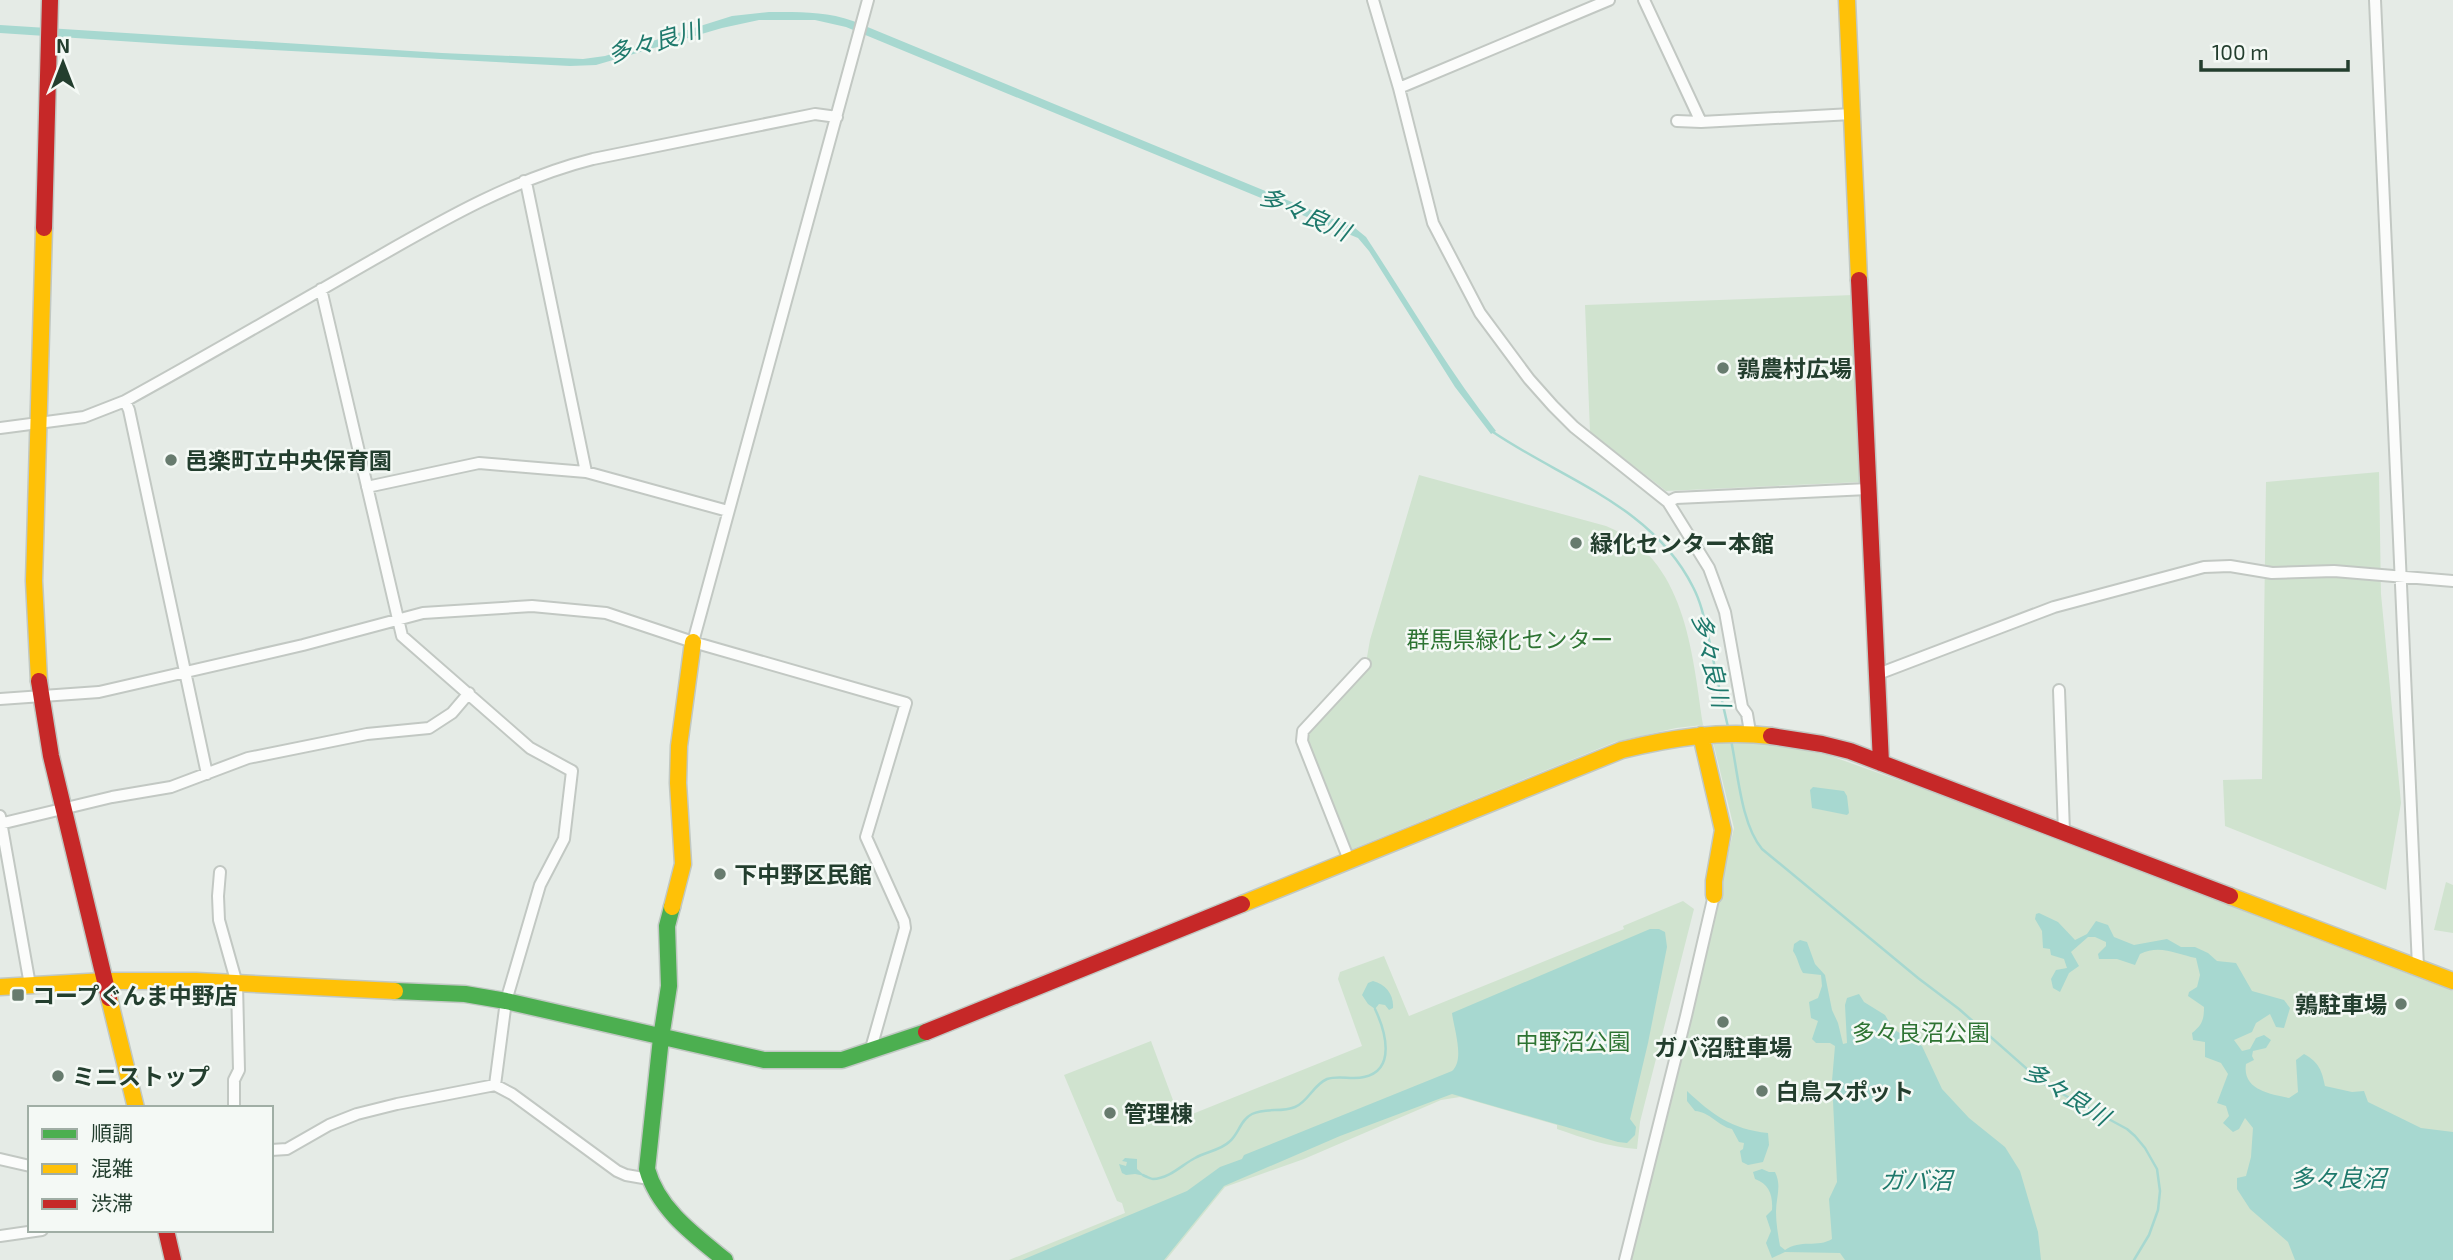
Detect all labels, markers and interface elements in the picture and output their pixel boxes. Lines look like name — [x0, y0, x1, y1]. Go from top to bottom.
water label: 多々良川 — [604, 13, 707, 68]
north arrow — [28, 28, 98, 98]
scale bar — [2201, 28, 2348, 72]
text: N — [56, 34, 70, 57]
text: 100 m — [2212, 39, 2269, 64]
water label: 多々良川 — [1255, 180, 1357, 247]
place label: 鶉農村広場 — [1737, 354, 1852, 382]
marker: 鶉農村広場 — [1715, 360, 1731, 376]
place label: 邑楽町立中央保育園 — [185, 446, 392, 474]
marker: 邑楽町立中央保育園 — [163, 452, 179, 468]
place label: 緑化センター本館 — [1590, 529, 1774, 557]
marker: 緑化センター本館 — [1568, 535, 1584, 551]
water label: 多々良川 — [1687, 610, 1738, 713]
park label: 群馬県緑化センター — [1407, 625, 1614, 653]
place label: 下中野区民館 — [734, 860, 872, 888]
marker: 下中野区民館 — [712, 866, 728, 882]
place label: コープぐんま中野店 — [32, 981, 238, 1009]
marker: コープぐんま中野店 — [10, 987, 26, 1003]
place label: 鶉駐車場 — [2295, 990, 2387, 1018]
marker: 鶉駐車場 — [2393, 996, 2409, 1012]
marker: ガバ沼駐車場 — [1715, 1014, 1731, 1030]
park label: 多々良沼公園 — [1852, 1018, 1990, 1046]
park label: 中野沼公園 — [1516, 1027, 1631, 1055]
place label: ガバ沼駐車場 — [1654, 1033, 1792, 1061]
water label: 多々良川 — [2019, 1055, 2118, 1132]
place label: ミニストップ — [72, 1062, 210, 1090]
marker: ミニストップ — [50, 1068, 66, 1084]
place label: 白鳥スポット — [1776, 1077, 1914, 1105]
marker: 白鳥スポット — [1754, 1083, 1770, 1099]
place label: 管理棟 — [1124, 1099, 1193, 1127]
marker: 管理棟 — [1102, 1105, 1118, 1121]
legend — [28, 1106, 273, 1232]
text: 順調 — [91, 1120, 133, 1145]
text: 混雑 — [91, 1155, 133, 1180]
water label: 多々良沼 — [2290, 1163, 2389, 1192]
water label: ガバ沼 — [1880, 1165, 1955, 1194]
text: 渋滞 — [91, 1190, 133, 1215]

